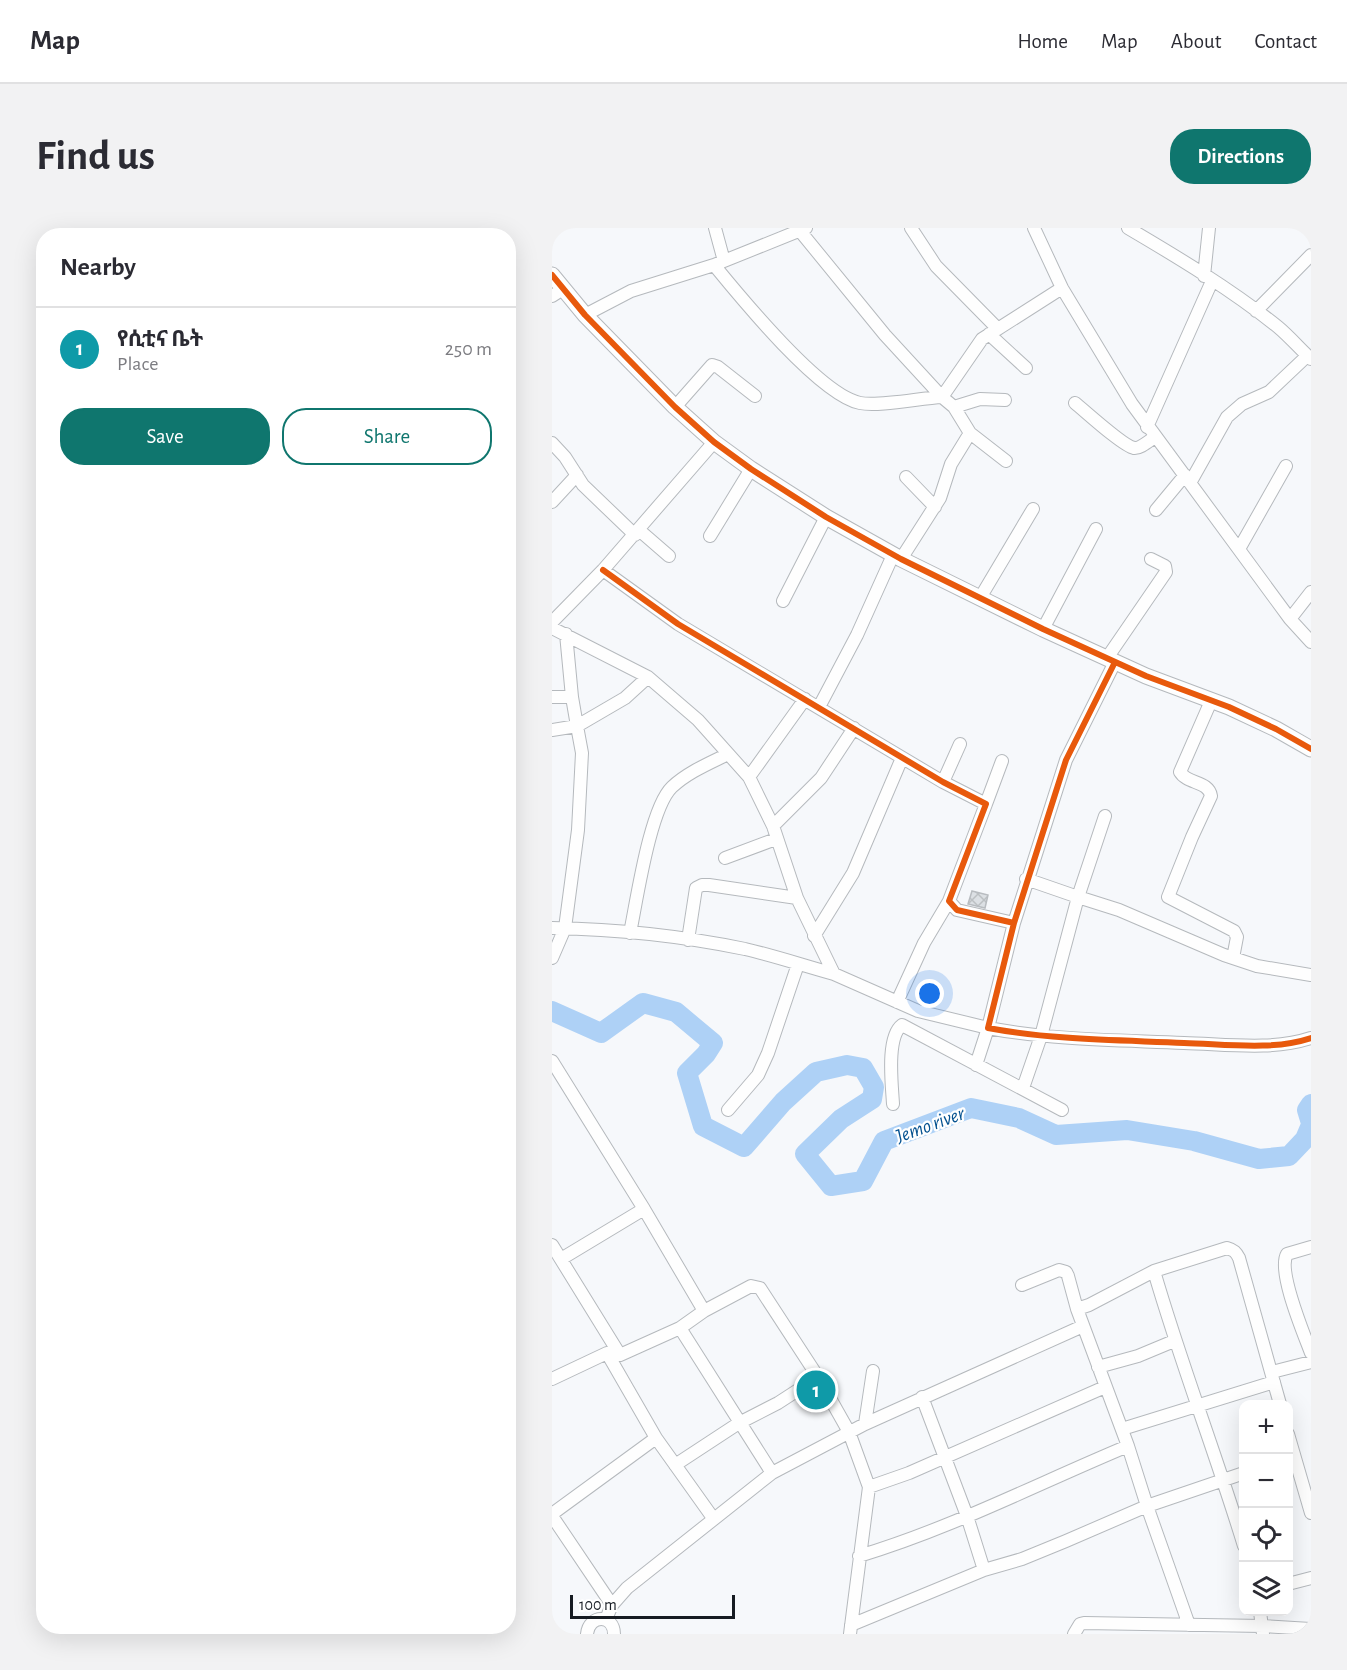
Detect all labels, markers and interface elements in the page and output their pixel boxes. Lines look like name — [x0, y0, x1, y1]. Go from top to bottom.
text: Map — [30, 27, 80, 55]
text: Home — [1017, 31, 1068, 52]
text: Map — [1101, 31, 1138, 52]
text: About — [1171, 31, 1221, 52]
text: Contact — [1254, 31, 1317, 52]
button: Directions — [1170, 129, 1311, 184]
text: Find us — [36, 135, 155, 177]
text: Nearby — [60, 254, 136, 280]
text: የሲቲና ቤት — [117, 328, 203, 350]
text: 1 — [76, 339, 83, 359]
text: 250 m — [445, 339, 492, 359]
text: Place — [117, 354, 158, 374]
button: Save — [60, 408, 270, 465]
button: Share — [282, 408, 492, 465]
your location — [915, 979, 944, 1008]
water label: Jemo river — [892, 1103, 968, 1147]
pin: 1 — [796, 1368, 836, 1412]
map controls — [1239, 1400, 1293, 1616]
button: + — [1239, 1400, 1293, 1454]
button: − — [1239, 1454, 1293, 1508]
button: locate — [1239, 1508, 1293, 1562]
button: layers — [1239, 1562, 1293, 1616]
scale bar — [570, 1592, 735, 1620]
text: 100 m — [579, 1597, 617, 1613]

